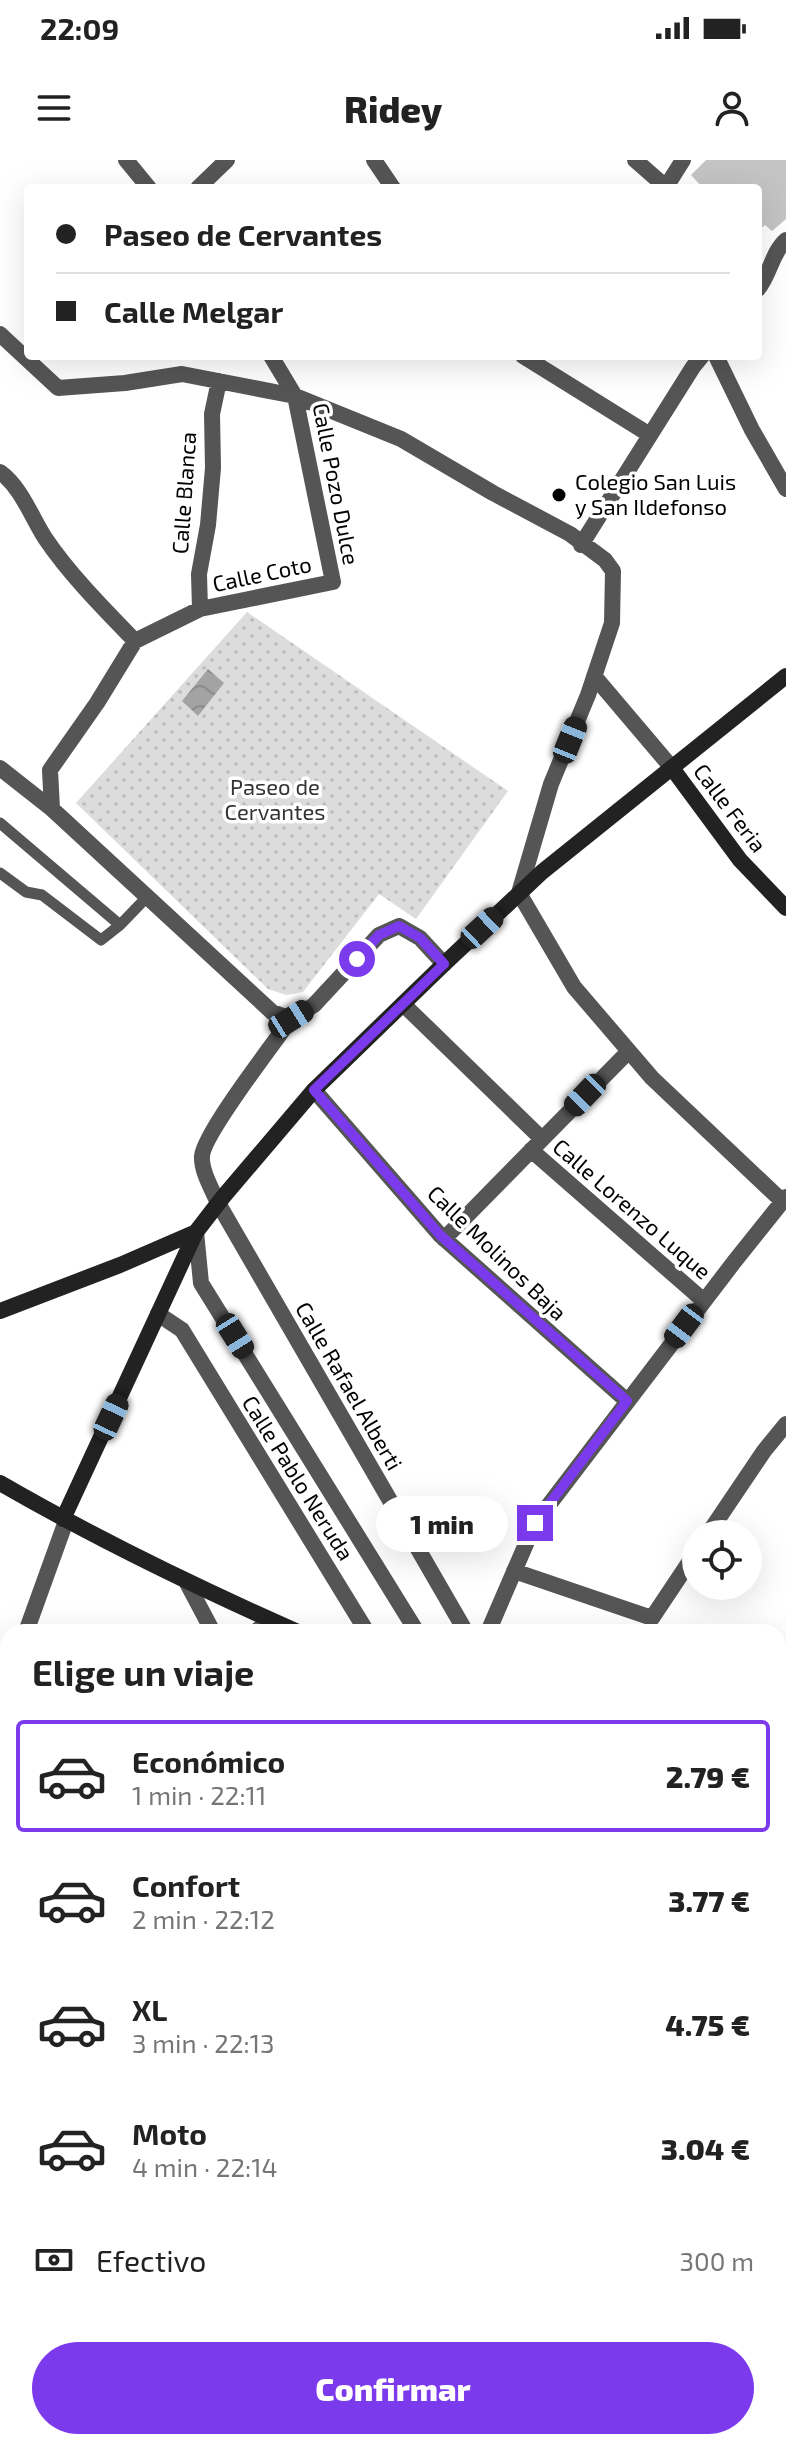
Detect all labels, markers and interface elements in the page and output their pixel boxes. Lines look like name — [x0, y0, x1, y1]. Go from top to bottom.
text: 22:09 — [40, 10, 119, 46]
icon: menu — [32, 86, 76, 130]
icon: person — [710, 86, 754, 130]
text: Ridey — [344, 87, 442, 130]
text: Paseo de Cervantes — [104, 216, 382, 252]
text: Calle Melgar — [104, 293, 283, 329]
street label: Calle Pozo Dulce — [309, 401, 365, 567]
street label: Calle Blanca — [166, 431, 200, 555]
place label: Colegio San Luis y San Ildefonso — [575, 468, 736, 519]
marker: Colegio San Luis y San Ildefonso — [550, 486, 568, 504]
street label: Calle Coto — [210, 550, 314, 596]
car — [550, 713, 590, 767]
street label: Calle Feria — [689, 758, 773, 857]
park label: Paseo de Cervantes — [225, 773, 325, 824]
car — [456, 903, 508, 953]
route start — [339, 941, 375, 977]
car — [264, 996, 318, 1042]
car — [560, 1069, 610, 1121]
street label: Calle Lorenzo Luque — [548, 1133, 717, 1284]
street label: Calle Molinos Baja — [422, 1179, 572, 1326]
street label: Calle Rafael Alberti — [291, 1297, 409, 1474]
car — [660, 1300, 708, 1352]
car — [212, 1309, 258, 1363]
car — [90, 1390, 132, 1444]
street label: Calle Pablo Neruda — [238, 1390, 360, 1565]
callout: 1 min — [375, 1495, 507, 1551]
route end — [517, 1505, 553, 1541]
text: 1 min — [410, 1508, 474, 1539]
map controls — [682, 1520, 762, 1600]
button: locate — [682, 1520, 762, 1600]
text: Elige un viaje — [32, 1650, 254, 1693]
icon: car — [36, 1740, 108, 1812]
text: Económico — [132, 1743, 285, 1779]
text: 2.79 € — [666, 1758, 750, 1794]
text: 1 min · 22:11 — [132, 1779, 266, 1810]
icon: car — [36, 1864, 108, 1936]
text: Confort — [132, 1867, 240, 1903]
text: 3.77 € — [668, 1882, 750, 1918]
text: 2 min · 22:12 — [132, 1903, 275, 1934]
icon: car — [36, 1988, 108, 2060]
text: XL — [132, 1991, 167, 2027]
text: 4.75 € — [665, 2006, 750, 2042]
text: 3 min · 22:13 — [132, 2027, 274, 2058]
icon: car — [36, 2112, 108, 2184]
text: Moto — [132, 2115, 207, 2151]
text: 3.04 € — [661, 2130, 750, 2166]
text: 4 min · 22:14 — [132, 2151, 278, 2182]
icon: cash — [32, 2238, 76, 2282]
text: Efectivo — [96, 2242, 206, 2278]
text: 300 m — [680, 2245, 754, 2276]
button: Confirmar — [32, 2342, 754, 2434]

